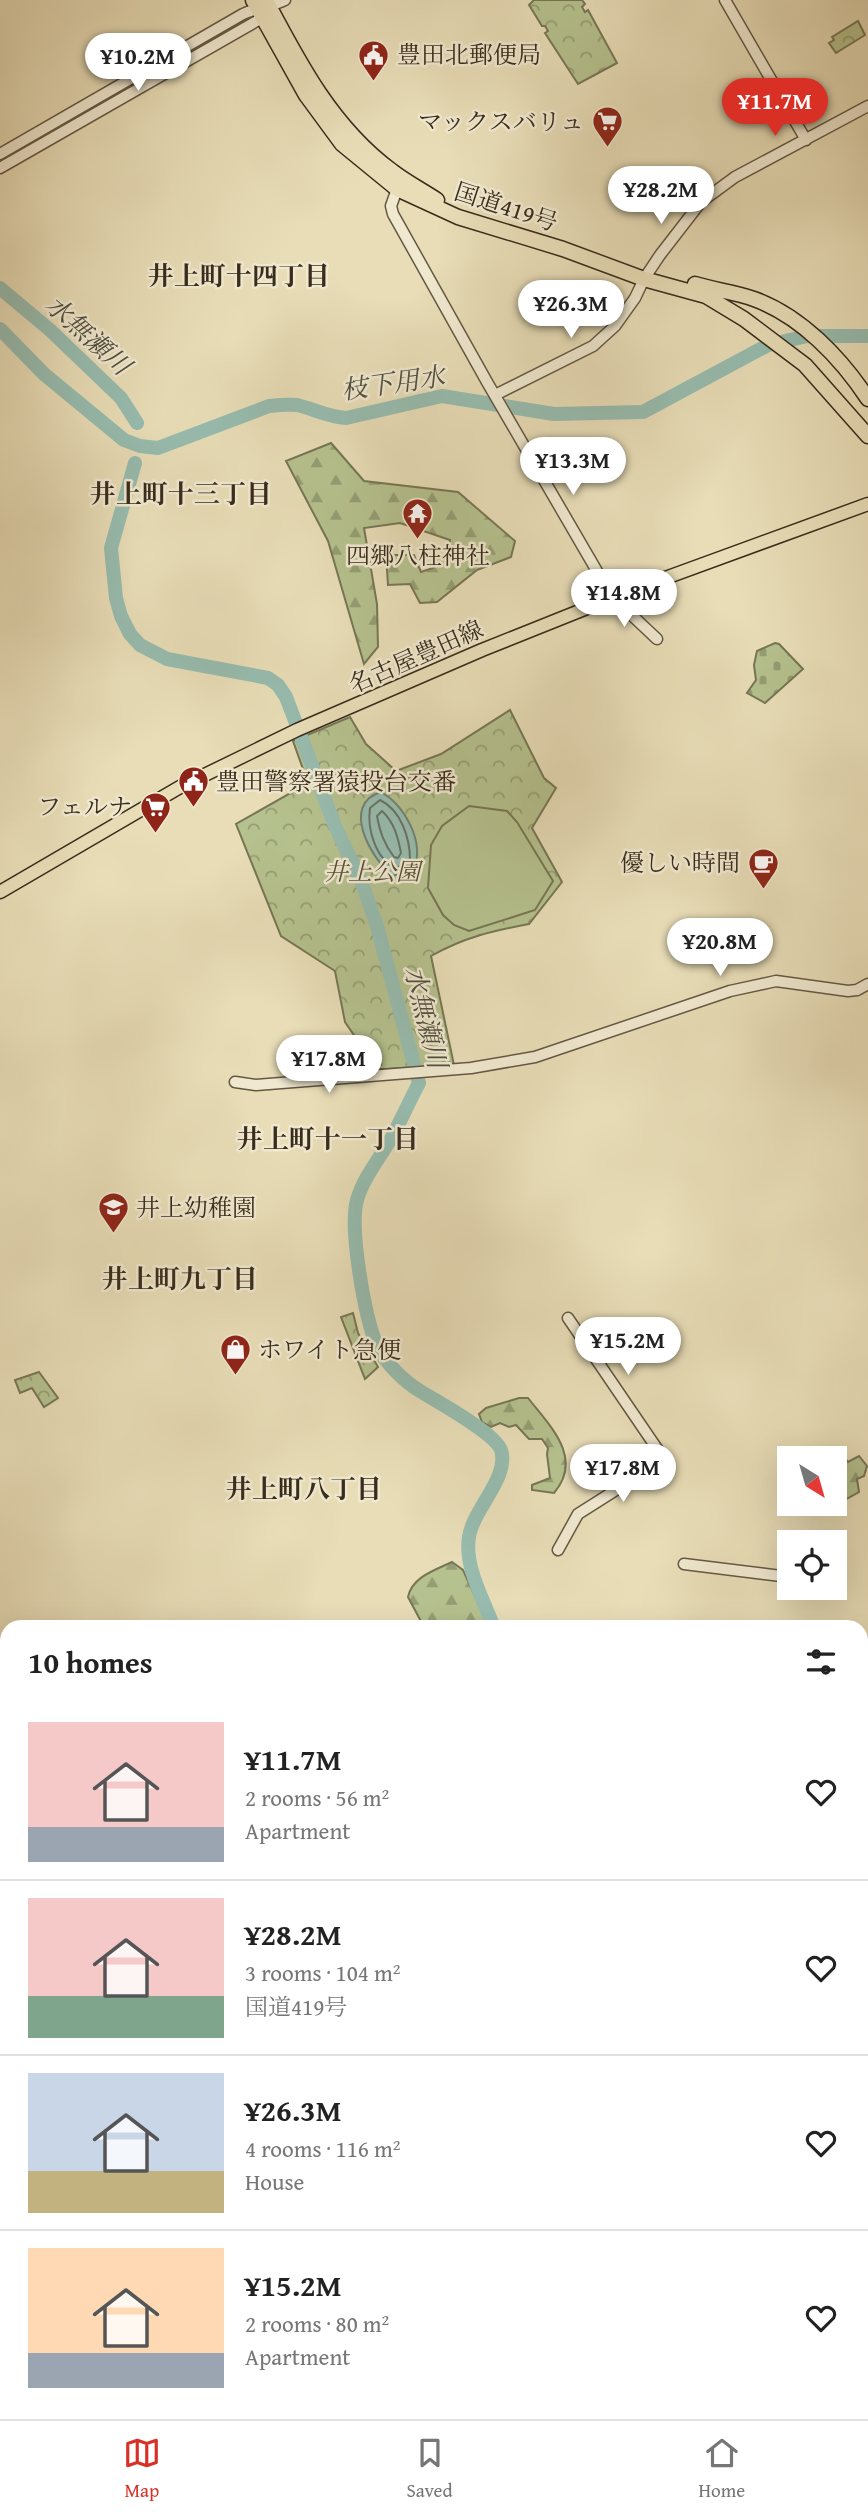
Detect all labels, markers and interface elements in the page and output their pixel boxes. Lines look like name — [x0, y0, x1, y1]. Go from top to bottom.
pin: ¥10.2M — [81, 34, 195, 93]
place label: 豊田北郵便局 — [397, 37, 541, 72]
public building icon: 豊田北郵便局 — [357, 38, 391, 82]
text: ¥10.2M — [101, 39, 175, 72]
pin: ¥11.7M — [718, 78, 832, 138]
text: ¥11.7M — [738, 84, 812, 117]
place label: マックスバリュ — [418, 104, 584, 139]
supermarket icon: マックスバリュ — [590, 105, 624, 149]
pin: ¥28.2M — [604, 166, 718, 226]
text: ¥28.2M — [624, 172, 698, 205]
street label: 国道419号 — [450, 173, 562, 240]
district label: 井上町十四丁目 — [148, 256, 330, 295]
pin: ¥26.3M — [514, 280, 628, 340]
water label: 水無瀬川 — [37, 285, 142, 386]
text: ¥26.3M — [534, 286, 608, 319]
water label: 枝下用水 — [339, 356, 450, 409]
pin: ¥13.3M — [516, 438, 630, 497]
text: ¥13.3M — [536, 443, 610, 476]
district label: 井上町十三丁目 — [90, 474, 272, 513]
temple icon: 四郷八柱神社 — [401, 497, 435, 541]
place label: 四郷八柱神社 — [346, 538, 490, 573]
pin: ¥14.8M — [567, 570, 681, 629]
text: ¥14.8M — [587, 575, 661, 608]
street label: 名古屋豊田線 — [343, 611, 489, 702]
place label: 豊田警察署猿投台交番 — [216, 764, 456, 799]
public building icon: 豊田警察署猿投台交番 — [176, 765, 210, 809]
place label: フェルナ — [37, 789, 132, 824]
supermarket icon: フェルナ — [138, 790, 172, 834]
place label: 優しい時間 — [620, 845, 740, 880]
cafe icon: 優しい時間 — [746, 846, 780, 890]
park label: 井上公園 — [324, 854, 424, 889]
pin: ¥20.8M — [663, 918, 777, 978]
text: ¥20.8M — [683, 924, 757, 957]
water label: 水無瀬川 — [395, 962, 459, 1075]
pin: ¥17.8M — [272, 1036, 386, 1095]
text: ¥17.8M — [292, 1041, 366, 1074]
district label: 井上町十一丁目 — [237, 1119, 419, 1158]
place label: 井上幼稚園 — [136, 1190, 256, 1225]
school or university icon: 井上幼稚園 — [96, 1191, 130, 1235]
district label: 井上町九丁目 — [102, 1259, 258, 1298]
pin: ¥15.2M — [571, 1318, 685, 1377]
text: ¥15.2M — [591, 1323, 665, 1356]
place label: ホワイト急便 — [258, 1332, 401, 1367]
shop icon: ホワイト急便 — [218, 1333, 252, 1377]
pin: ¥17.8M — [566, 1444, 680, 1504]
north arrow — [777, 1446, 847, 1516]
map controls — [777, 1446, 847, 1600]
text: ¥17.8M — [586, 1450, 660, 1483]
district label: 井上町八丁目 — [226, 1469, 382, 1508]
button: locate — [777, 1530, 847, 1600]
text: 10 homes — [28, 1640, 153, 1684]
icon: filters — [802, 1643, 840, 1681]
text: ¥11.7M — [245, 1737, 341, 1781]
icon: home — [84, 1750, 168, 1834]
icon: heart — [802, 1773, 840, 1811]
text: 2 rooms · 56 m² — [245, 1781, 389, 1814]
text: Apartment — [245, 1814, 350, 1847]
text: ¥28.2M — [245, 1912, 341, 1956]
icon: home — [84, 1926, 168, 2010]
icon: heart — [802, 1949, 840, 1987]
text: 3 rooms · 104 m² — [245, 1956, 400, 1989]
text: 国道419号 — [245, 1990, 347, 2023]
text: ¥26.3M — [245, 2088, 341, 2132]
icon: home — [84, 2101, 168, 2185]
icon: heart — [802, 2124, 840, 2162]
text: 4 rooms · 116 m² — [245, 2132, 400, 2165]
text: House — [245, 2165, 304, 2198]
text: ¥15.2M — [245, 2263, 341, 2307]
icon: home — [84, 2276, 168, 2360]
icon: heart — [802, 2299, 840, 2337]
text: 2 rooms · 80 m² — [245, 2307, 389, 2340]
text: Apartment — [245, 2340, 350, 2373]
tab: Map — [123, 2434, 161, 2504]
tab: Saved — [407, 2434, 453, 2504]
tab: Home — [698, 2434, 745, 2504]

